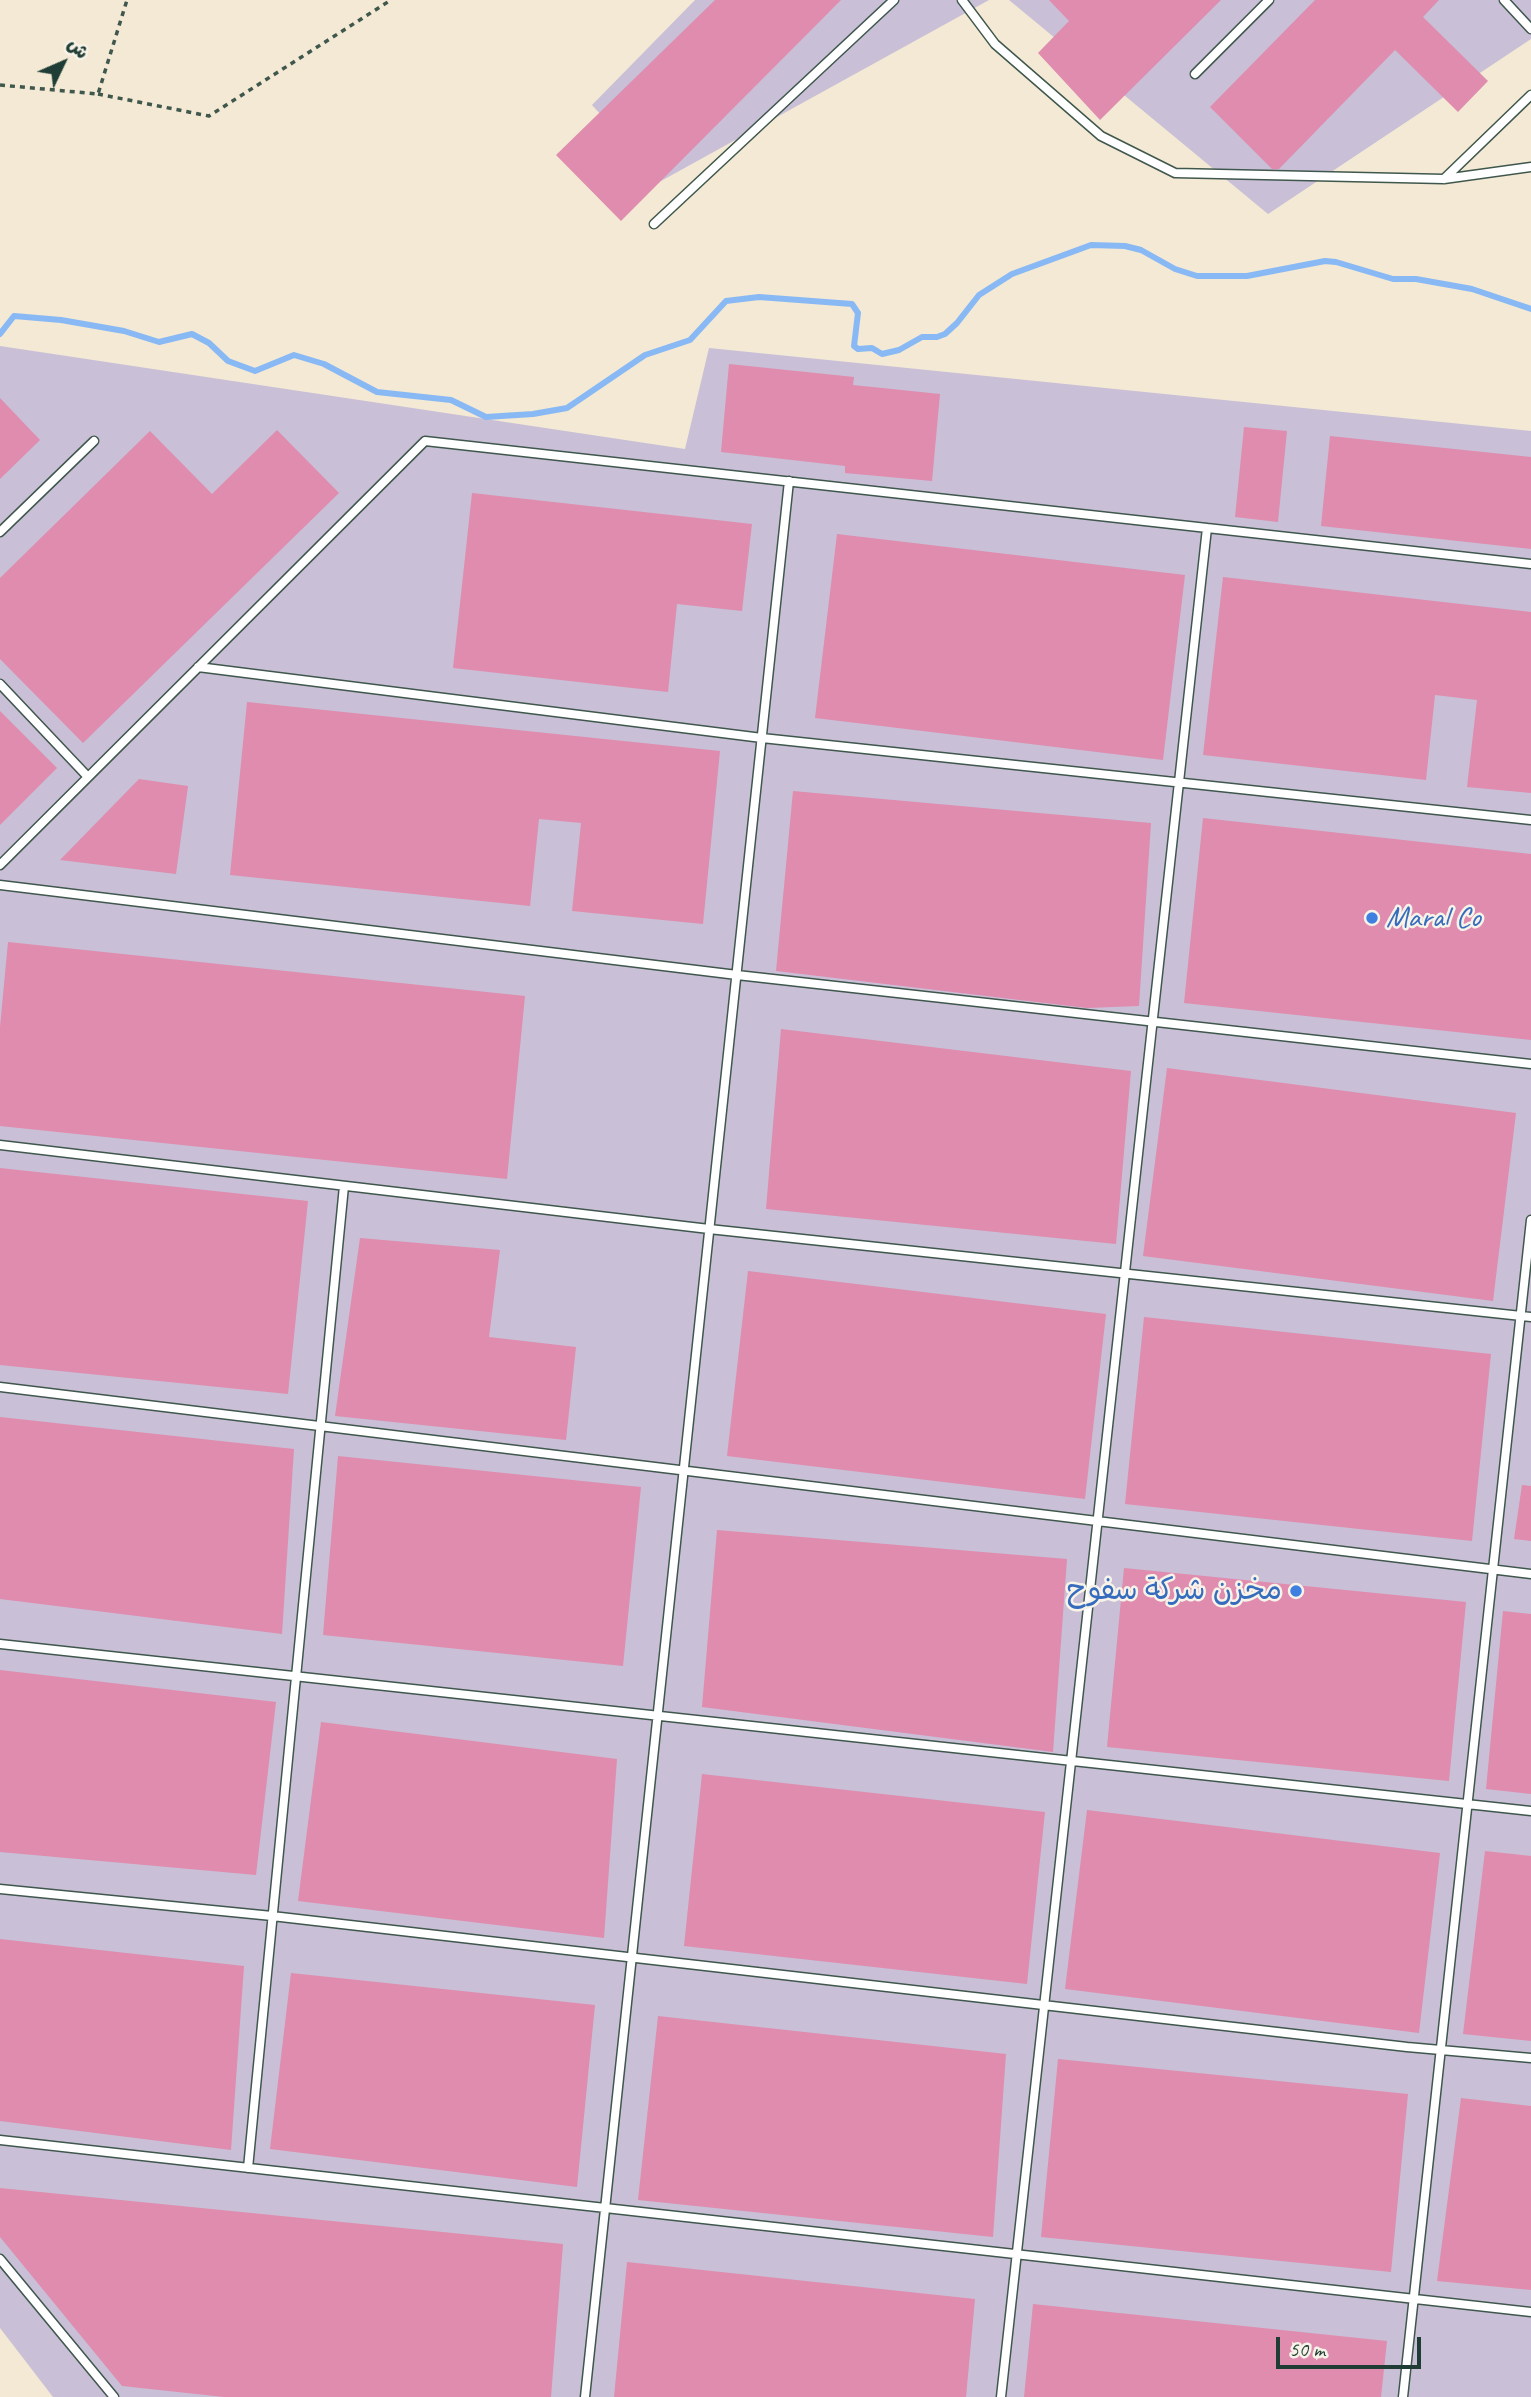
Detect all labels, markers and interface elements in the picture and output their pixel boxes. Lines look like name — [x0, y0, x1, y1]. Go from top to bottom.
north arrow — [28, 28, 98, 98]
text: ش — [62, 33, 94, 64]
place label: Maral Co — [1386, 900, 1481, 936]
marker: Maral Co — [1364, 910, 1380, 926]
place label: مخزن شركة سفوح — [1067, 1573, 1282, 1609]
marker: مخزن شركة سفوح — [1288, 1583, 1304, 1599]
scale bar — [1279, 2324, 1424, 2368]
text: 50 m — [1289, 2336, 1325, 2362]

